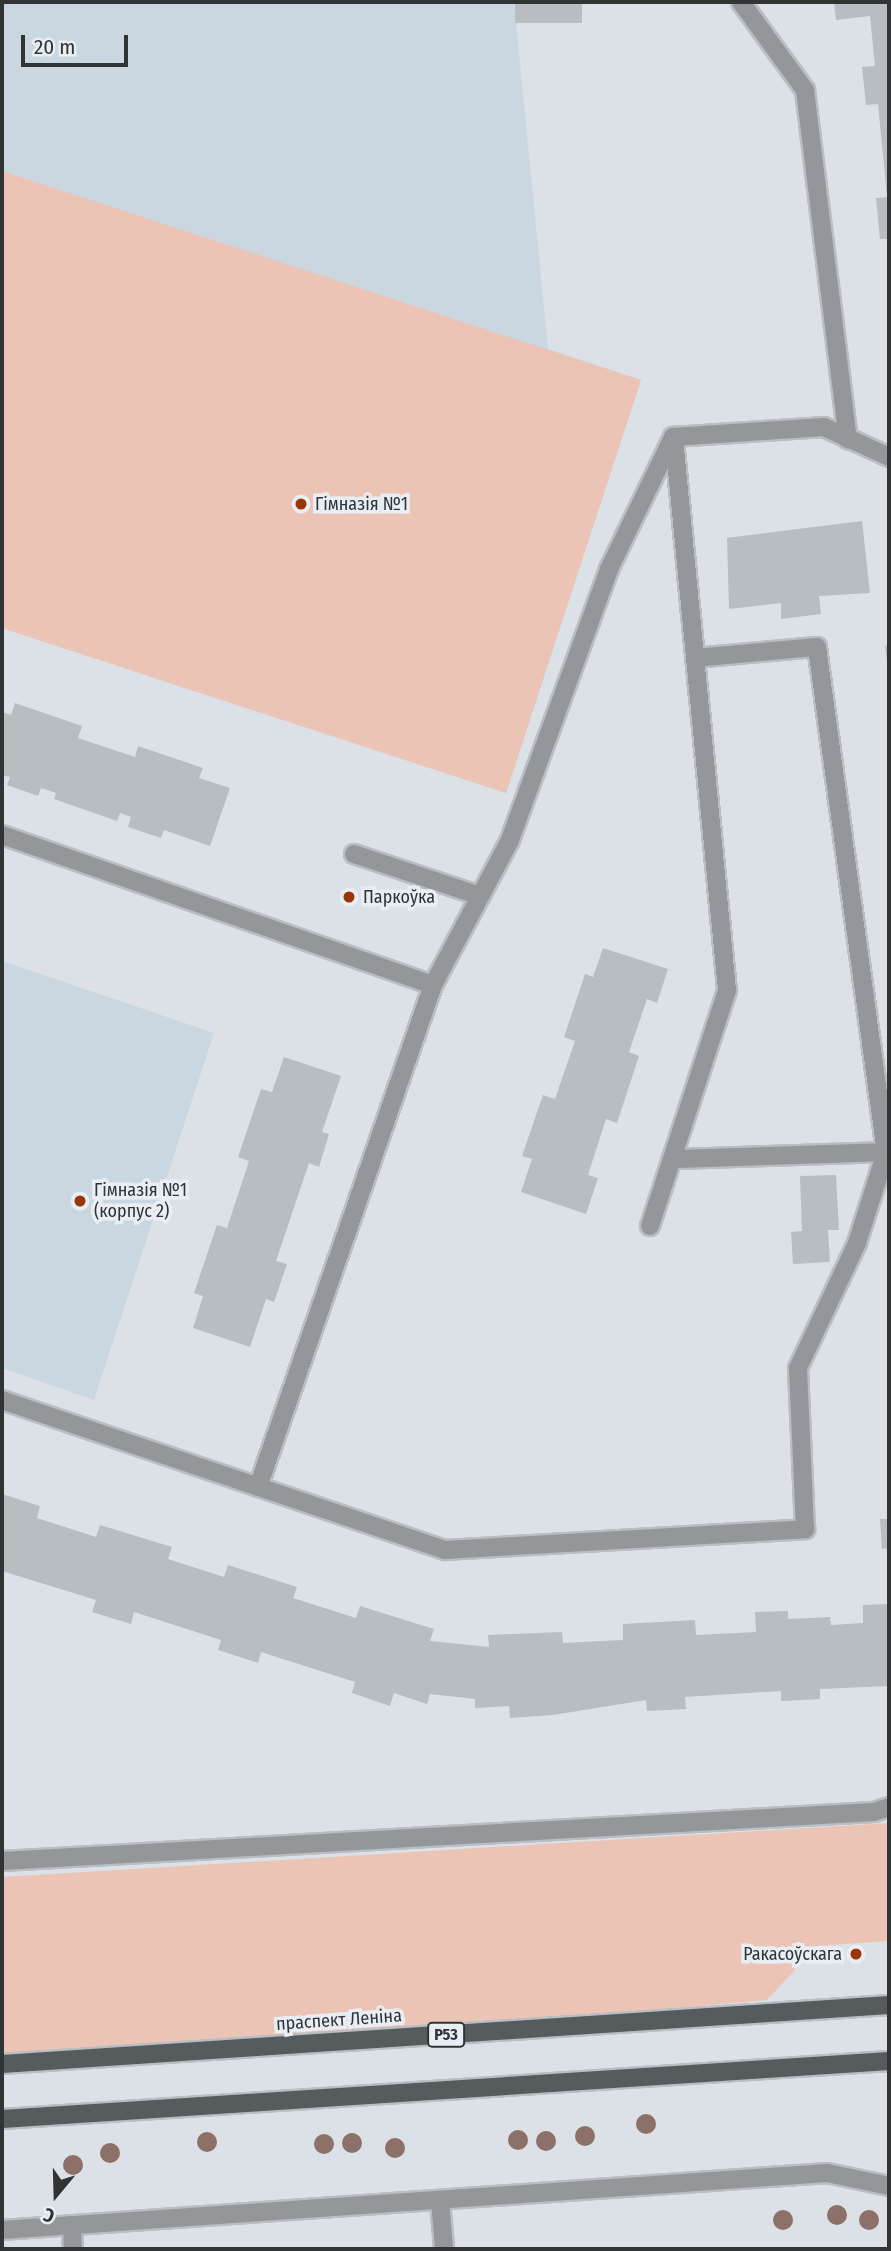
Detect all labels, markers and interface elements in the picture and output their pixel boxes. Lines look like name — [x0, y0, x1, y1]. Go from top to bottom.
scale bar — [24, 21, 131, 65]
text: 20 m — [34, 34, 75, 60]
place label: Гімназія №1 — [315, 493, 408, 515]
marker: Гімназія №1 — [293, 496, 309, 512]
place label: Паркоўка — [363, 886, 435, 908]
marker: Паркоўка — [341, 889, 357, 905]
place label: Гімназія №1 (корпус 2) — [94, 1180, 187, 1222]
marker: Гімназія №1 (корпус 2) — [72, 1193, 88, 1209]
place label: Ракасоўскага — [743, 1943, 842, 1965]
marker: Ракасоўскага — [848, 1946, 864, 1962]
street label: праспект Леніна — [275, 2005, 403, 2035]
road number: Р53 — [427, 2022, 465, 2048]
north arrow — [21, 2160, 91, 2230]
text: С — [41, 2203, 57, 2228]

